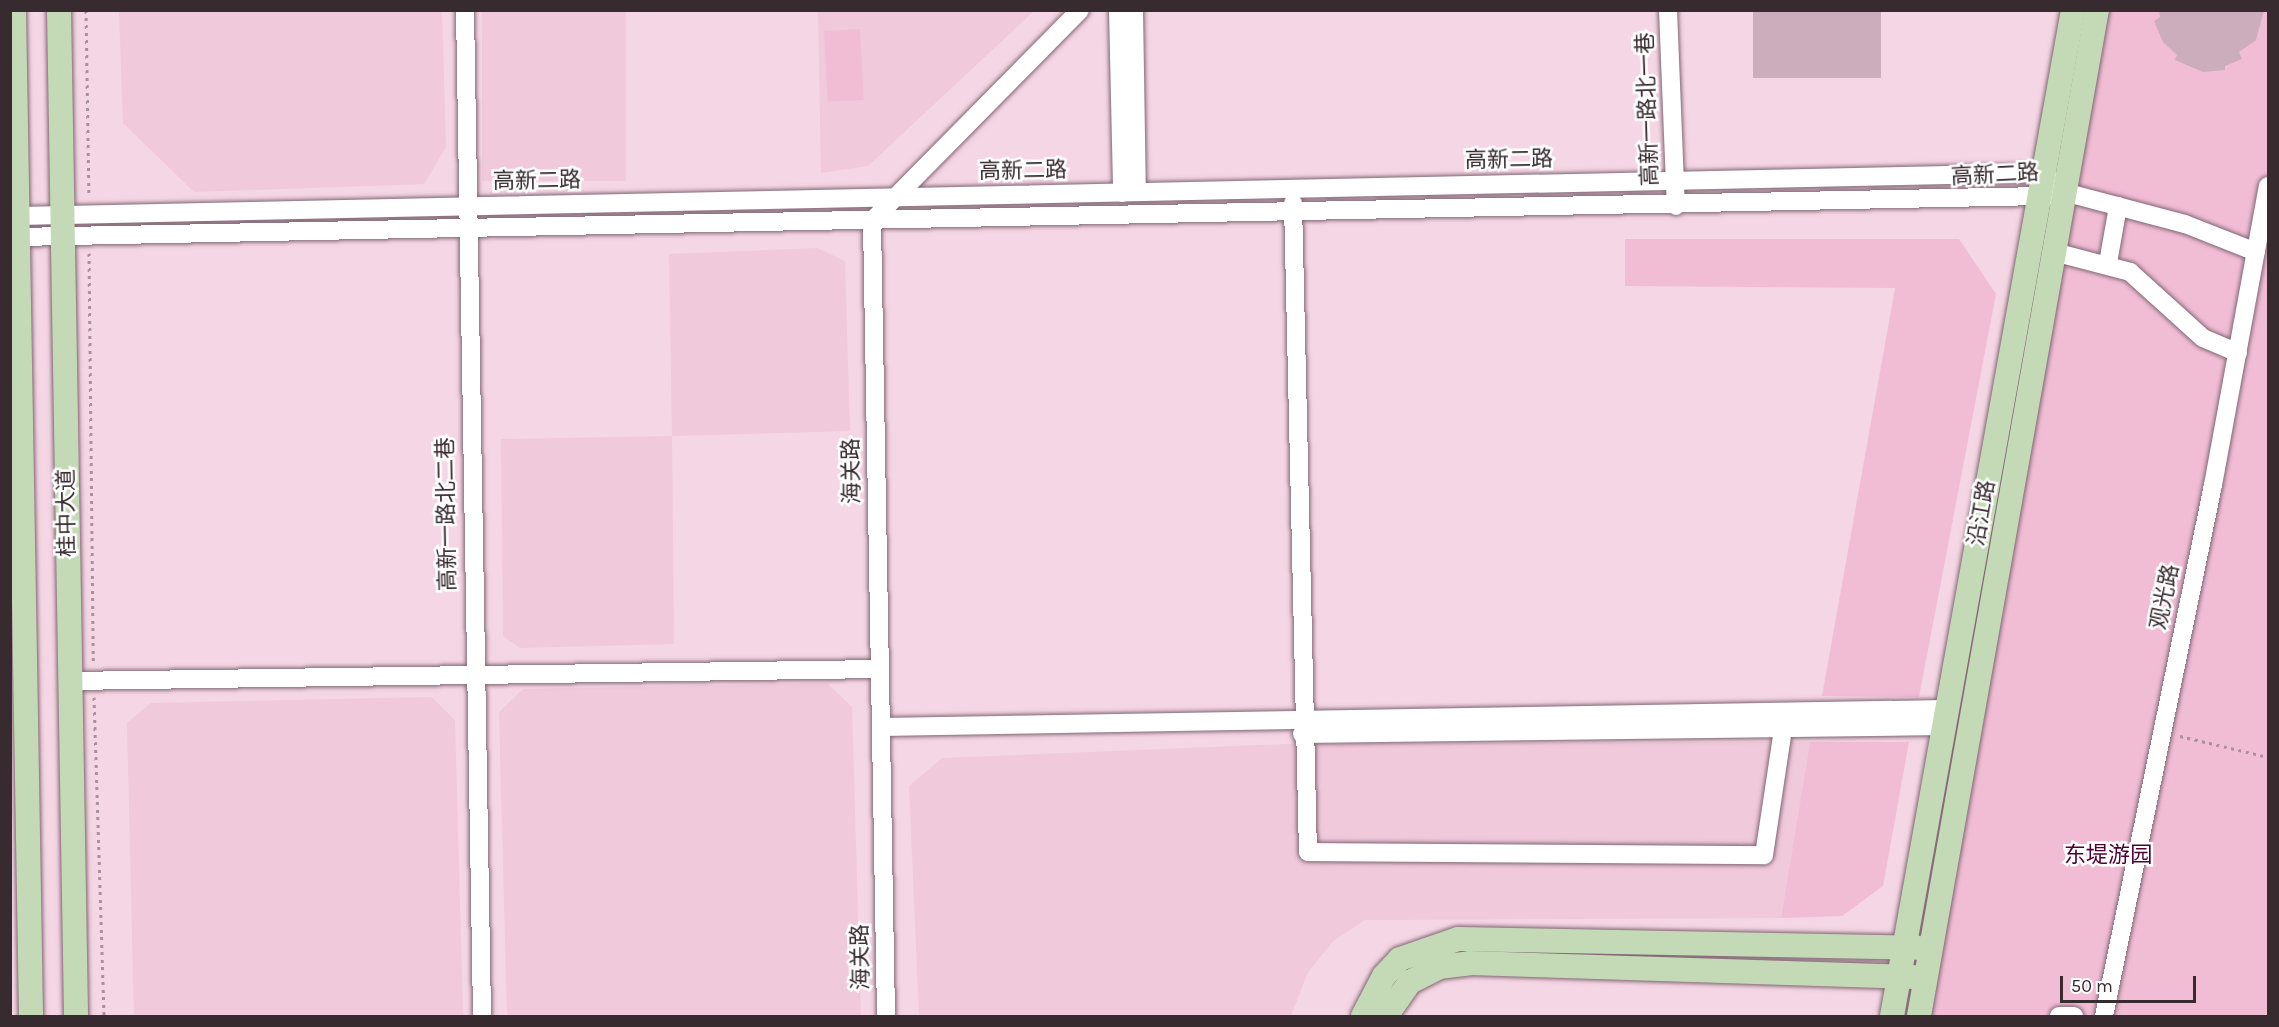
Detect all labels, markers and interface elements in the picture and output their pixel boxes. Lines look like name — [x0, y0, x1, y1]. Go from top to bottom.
street label: 高新一路北一巷 — [1632, 32, 1664, 186]
street label: 高新二路 — [1465, 146, 1553, 174]
street label: 高新二路 — [979, 157, 1067, 185]
street label: 高新二路 — [1950, 160, 2040, 190]
street label: 高新二路 — [493, 167, 581, 195]
street label: 高新一路北二巷 — [432, 437, 462, 591]
street label: 海关路 — [838, 438, 866, 504]
street label: 桂中大道 — [53, 469, 81, 557]
street label: 沿江路 — [1963, 478, 2001, 548]
street label: 观光路 — [2145, 562, 2185, 632]
park label: 东堤游园 — [2064, 843, 2152, 869]
street label: 海关路 — [847, 924, 875, 990]
scale bar — [2063, 964, 2200, 1002]
text: 50 m — [2071, 975, 2113, 997]

